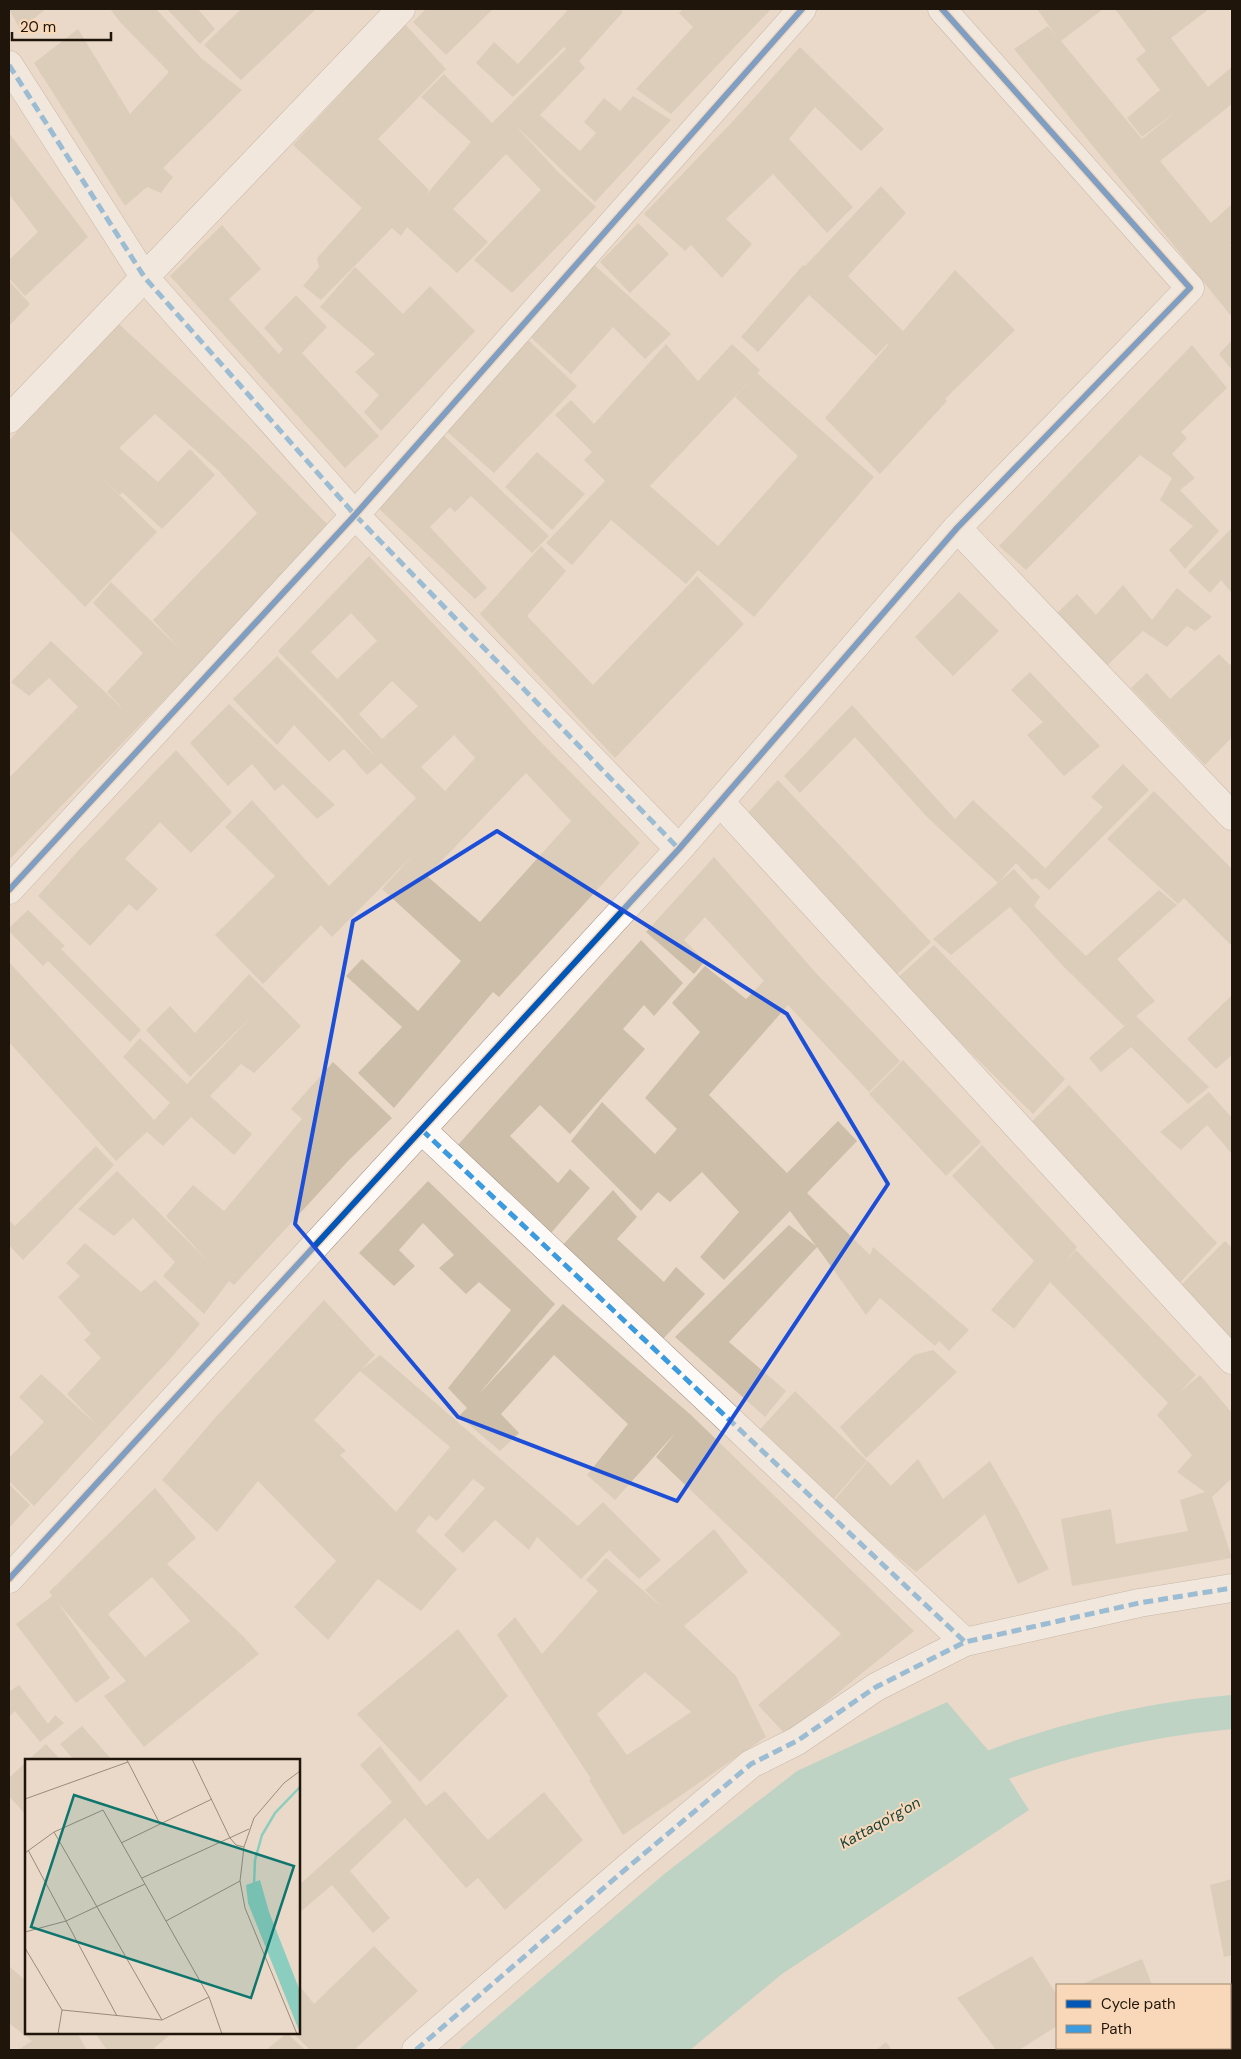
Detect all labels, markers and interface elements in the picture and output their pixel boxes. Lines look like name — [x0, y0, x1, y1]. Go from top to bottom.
scale bar — [12, 10, 111, 42]
text: 20 m — [20, 17, 56, 37]
inset map — [25, 1759, 300, 2034]
water label: Kattaqo'rg'on — [836, 1792, 924, 1853]
legend — [1056, 1984, 1231, 2049]
text: Cycle path — [1101, 1994, 1176, 2014]
text: Path — [1101, 2019, 1132, 2039]

